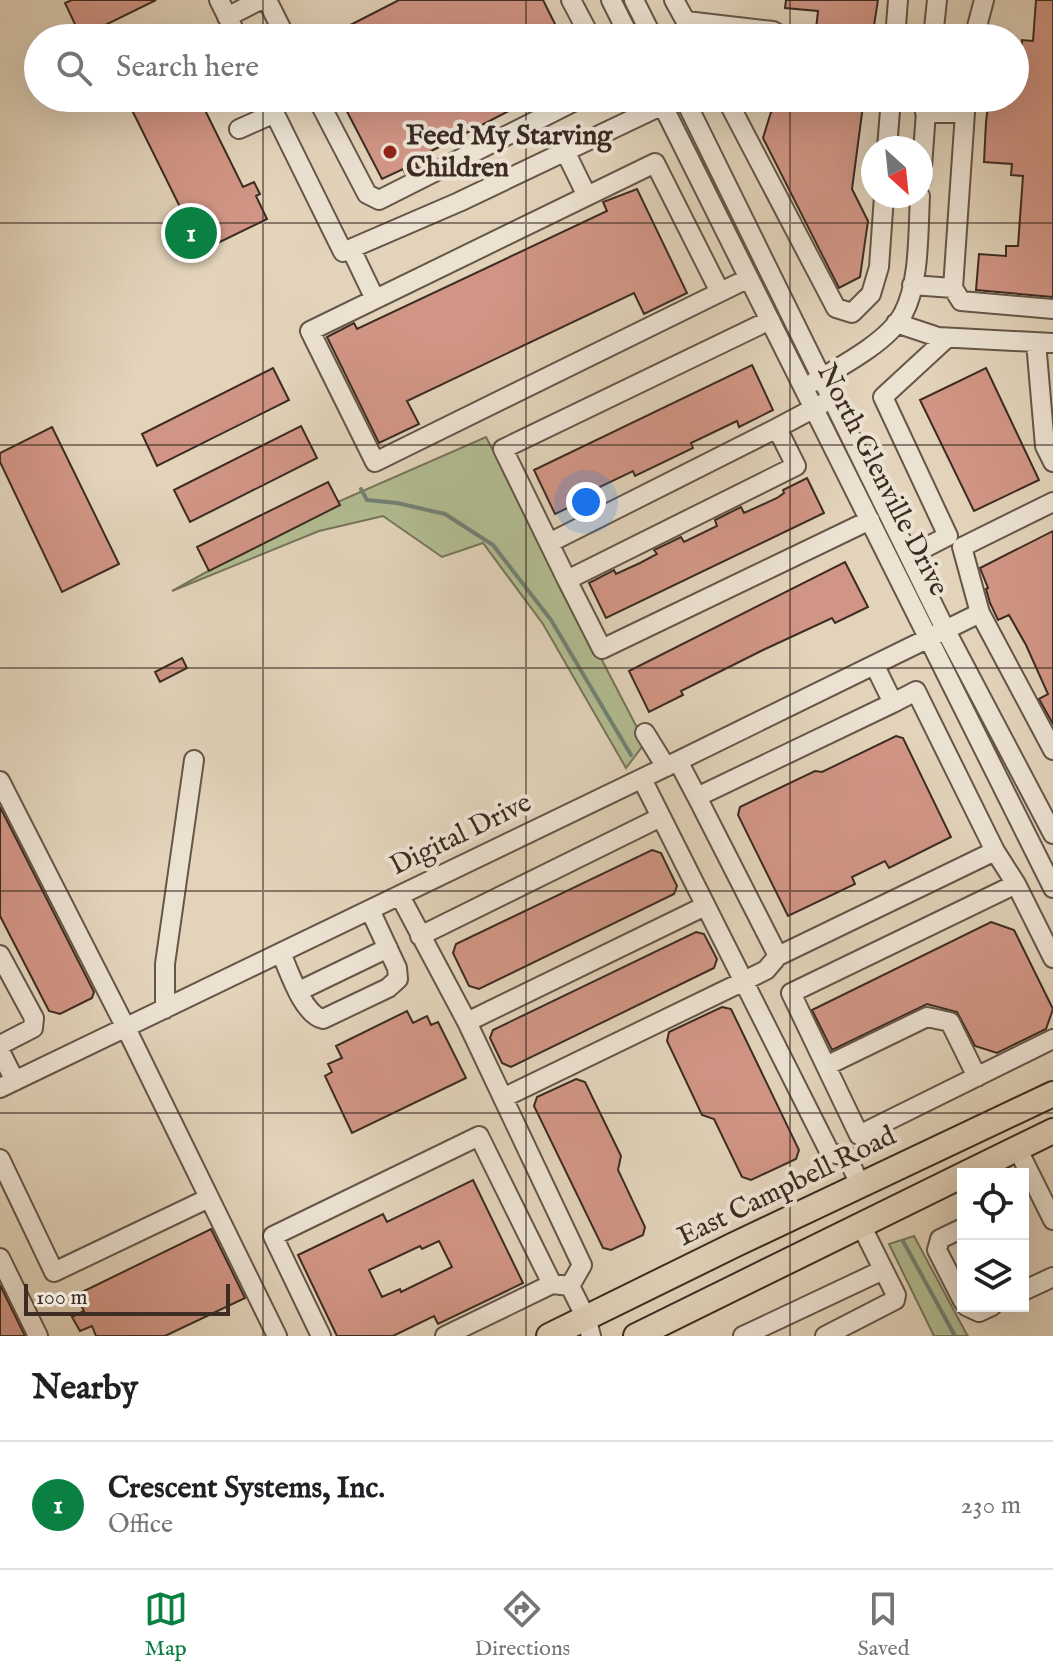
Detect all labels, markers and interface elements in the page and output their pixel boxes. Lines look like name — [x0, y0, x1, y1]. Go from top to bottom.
search box — [24, 24, 1029, 112]
icon: search — [52, 46, 96, 90]
text: Search here — [116, 49, 259, 87]
place label: Feed My Starving Children — [406, 119, 613, 186]
north arrow — [861, 136, 933, 208]
marker: Feed My Starving Children — [381, 143, 399, 161]
pin: 1 — [165, 203, 217, 263]
street label: North Glenville Drive — [808, 358, 956, 602]
your location — [566, 482, 606, 522]
street label: Digital Drive — [384, 786, 538, 884]
street label: East Campbell Road — [672, 1119, 902, 1255]
map controls — [957, 1168, 1029, 1312]
button: locate — [957, 1168, 1029, 1240]
button: layers — [957, 1240, 1029, 1312]
scale bar — [24, 1280, 230, 1316]
text: 100 m — [36, 1284, 88, 1312]
text: Nearby — [32, 1367, 138, 1410]
text: Crescent Systems, Inc. — [108, 1470, 385, 1508]
text: 1 — [53, 1489, 63, 1522]
text: 230 m — [961, 1489, 1021, 1522]
text: Office — [108, 1508, 173, 1541]
tab: Map — [144, 1587, 188, 1663]
tab: Directions — [475, 1587, 570, 1663]
tab: Saved — [857, 1587, 909, 1663]

